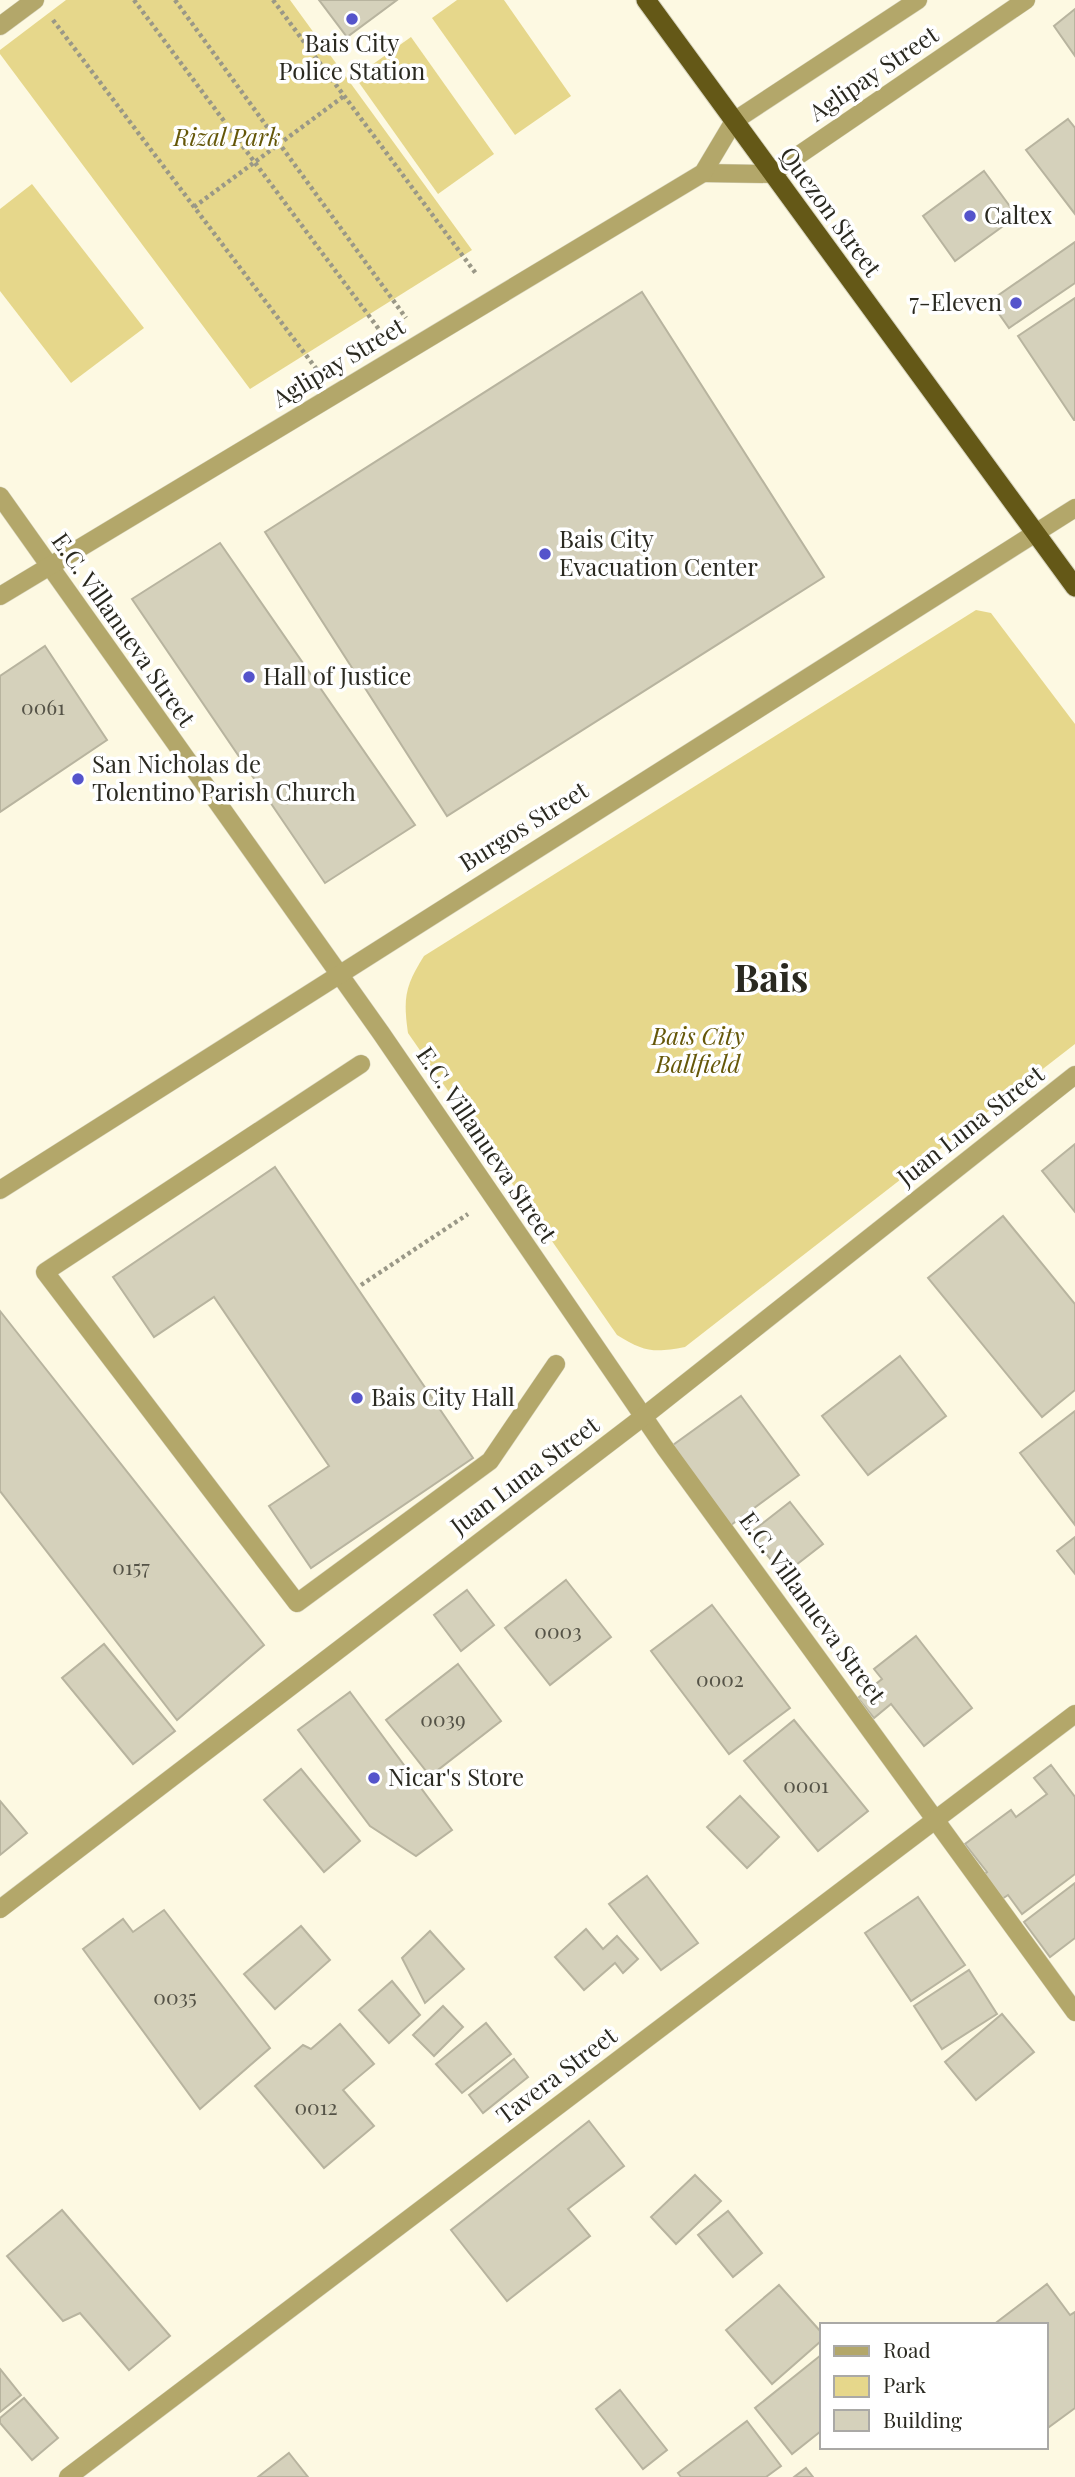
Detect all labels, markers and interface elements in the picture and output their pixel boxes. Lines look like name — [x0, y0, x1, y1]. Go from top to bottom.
marker: Bais City Police Station — [344, 11, 360, 27]
street label: Aglipay Street — [801, 17, 944, 128]
place label: Bais City Police Station — [279, 26, 425, 86]
park label: Rizal Park — [172, 120, 281, 152]
street label: Quezon Street — [774, 139, 890, 283]
place label: Caltex — [984, 198, 1053, 230]
marker: Caltex — [962, 208, 978, 224]
place label: 7-Eleven — [909, 285, 1002, 317]
marker: 7-Eleven — [1008, 295, 1024, 311]
street label: Aglipay Street — [265, 309, 411, 414]
place label: Bais City Evacuation Center — [559, 522, 758, 582]
street label: E.C. Villanueva Street — [46, 526, 204, 732]
marker: Bais City Evacuation Center — [537, 546, 553, 562]
place label: Hall of Justice — [263, 659, 411, 691]
marker: Hall of Justice — [241, 669, 257, 685]
house number: 0061 — [21, 692, 65, 720]
place label: San Nicholas de Tolentino Parish Church — [92, 747, 356, 807]
marker: San Nicholas de Tolentino Parish Church — [70, 771, 86, 787]
street label: Burgos Street — [452, 773, 594, 878]
district label: Bais — [734, 951, 808, 1002]
park label: Bais City Ballfield — [650, 1019, 745, 1079]
street label: E.C. Villanueva Street — [410, 1040, 565, 1248]
street label: Juan Luna Street — [889, 1057, 1050, 1192]
place label: Bais City Hall — [371, 1380, 515, 1412]
marker: Bais City Hall — [349, 1390, 365, 1406]
street label: Juan Luna Street — [442, 1408, 605, 1541]
street label: E.C. Villanueva Street — [733, 1505, 894, 1709]
house number: 0157 — [112, 1552, 150, 1580]
house number: 0003 — [534, 1616, 582, 1644]
house number: 0002 — [696, 1664, 744, 1692]
house number: 0039 — [420, 1704, 466, 1732]
place label: Nicar's Store — [388, 1760, 524, 1792]
marker: Nicar's Store — [366, 1770, 382, 1786]
house number: 0001 — [783, 1770, 829, 1798]
house number: 0035 — [153, 1982, 197, 2010]
street label: Tavera Street — [489, 2018, 623, 2130]
house number: 0012 — [294, 2092, 338, 2120]
legend — [820, 2323, 1047, 2449]
text: Road — [883, 2335, 931, 2363]
text: Park — [883, 2370, 927, 2398]
text: Building — [883, 2405, 962, 2433]

